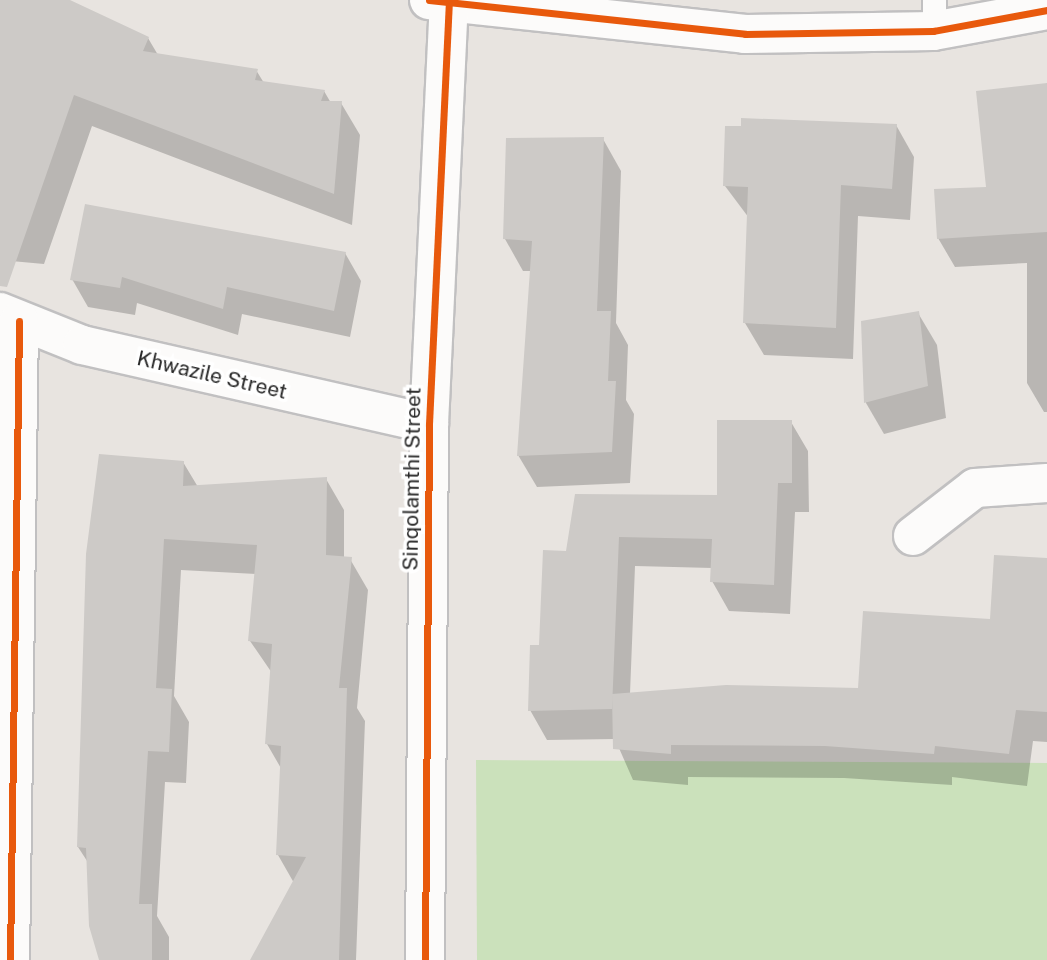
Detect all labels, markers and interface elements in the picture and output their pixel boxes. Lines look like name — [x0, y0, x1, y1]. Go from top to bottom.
street label: Khwazile Street — [134, 345, 290, 405]
street label: Sinqolamthi Street — [398, 387, 426, 571]

